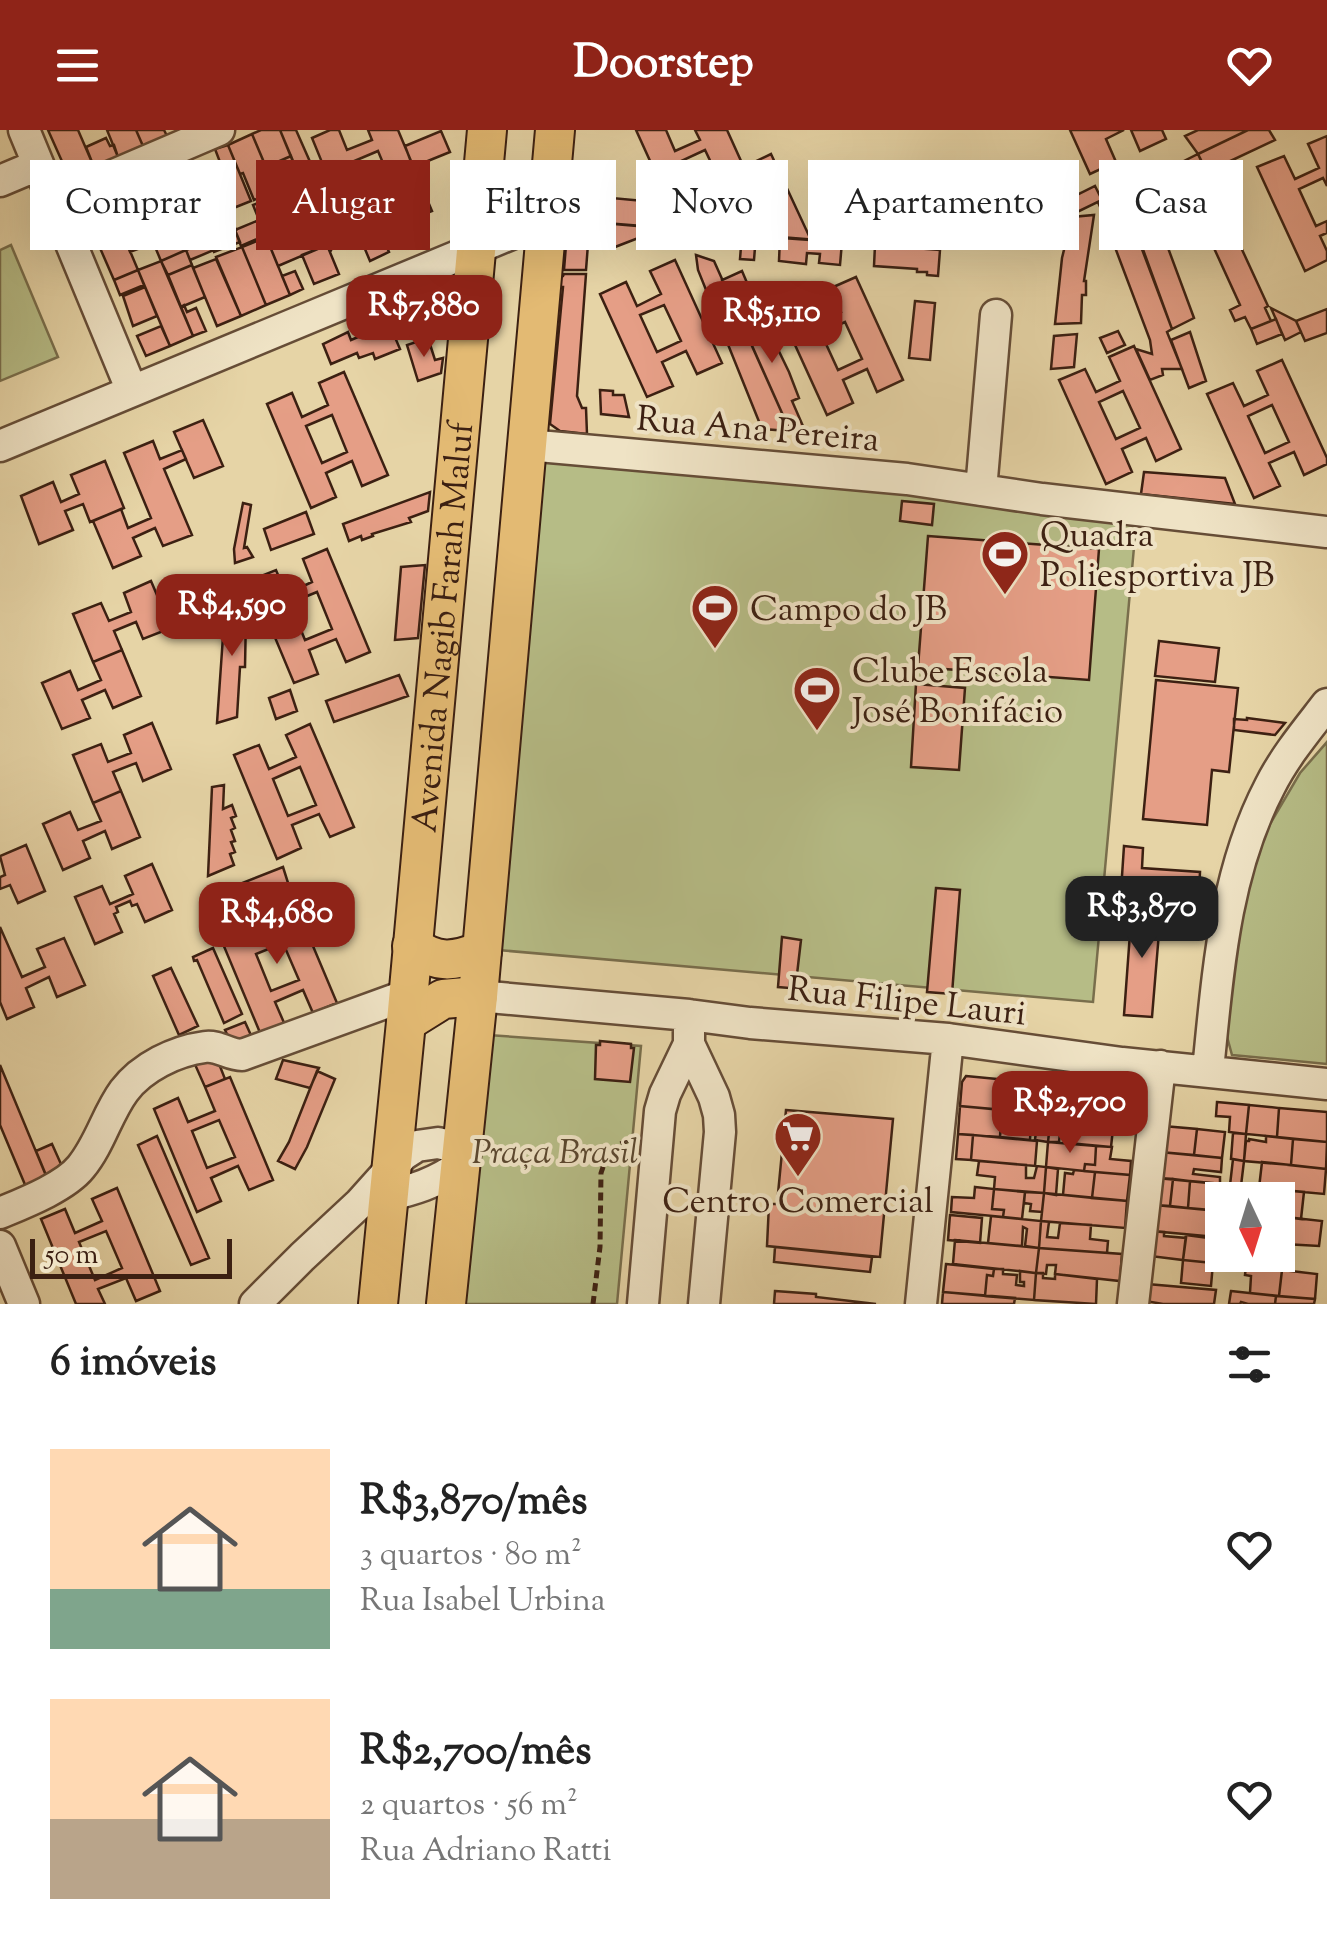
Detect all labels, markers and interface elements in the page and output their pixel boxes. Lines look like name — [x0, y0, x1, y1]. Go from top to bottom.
text: Doorstep — [573, 33, 754, 98]
icon: menu — [50, 38, 105, 93]
icon: heart — [1222, 38, 1277, 93]
chip: Comprar — [30, 160, 236, 250]
chip: Alugar — [256, 160, 430, 250]
chip: Filtros — [450, 160, 616, 250]
chip: Novo — [636, 160, 788, 250]
chip: Apartamento — [808, 160, 1079, 250]
chip: Casa — [1099, 160, 1243, 250]
pin: R$7,880 — [332, 275, 516, 360]
pin: R$5,110 — [680, 281, 864, 366]
text: R$7,880 — [368, 284, 480, 330]
text: R$5,110 — [723, 290, 821, 336]
street label: Rua Ana Pereira — [634, 395, 881, 468]
street label: Avenida Nagib Farah Maluf — [401, 418, 490, 835]
place label: Quadra Poliesportiva JB — [1040, 512, 1274, 603]
sports icon: Quadra Poliesportiva JB — [979, 528, 1031, 596]
pin: R$4,590 — [140, 574, 324, 659]
sports icon: Campo do JB — [689, 582, 741, 650]
text: R$4,590 — [178, 583, 286, 629]
place label: Campo do JB — [750, 586, 947, 637]
place label: Clube Escola José Bonifácio — [850, 648, 1063, 739]
sports icon: Clube Escola José Bonifácio — [791, 664, 843, 732]
pin: R$3,870 — [1050, 876, 1234, 961]
pin: R$4,680 — [185, 882, 369, 967]
text: R$3,870 — [1087, 885, 1197, 931]
text: R$4,680 — [221, 891, 333, 937]
street label: Rua Filipe Lauri — [785, 966, 1028, 1041]
pin: R$2,700 — [978, 1071, 1162, 1156]
text: R$2,700 — [1014, 1080, 1126, 1126]
supermarket icon: Centro Comercial — [772, 1110, 824, 1178]
park label: Praça Brasil — [472, 1129, 638, 1180]
place label: Centro Comercial — [662, 1178, 934, 1229]
north arrow — [1205, 1182, 1295, 1272]
map controls — [1205, 1182, 1295, 1272]
scale bar — [30, 1234, 232, 1278]
text: 50 m — [45, 1236, 99, 1276]
text: 6 imóveis — [50, 1334, 217, 1394]
icon: filters — [1222, 1337, 1277, 1392]
text: R$3,870/mês — [360, 1473, 588, 1533]
icon: home — [130, 1489, 250, 1609]
icon: heart — [1222, 1522, 1277, 1577]
text: 3 quartos · 80 m² — [360, 1533, 582, 1579]
text: Rua Isabel Urbina — [360, 1579, 606, 1625]
text: R$2,700/mês — [360, 1723, 592, 1783]
icon: home — [130, 1739, 250, 1859]
icon: heart — [1222, 1772, 1277, 1827]
text: 2 quartos · 56 m² — [360, 1783, 578, 1829]
text: Rua Adriano Ratti — [360, 1829, 611, 1875]

